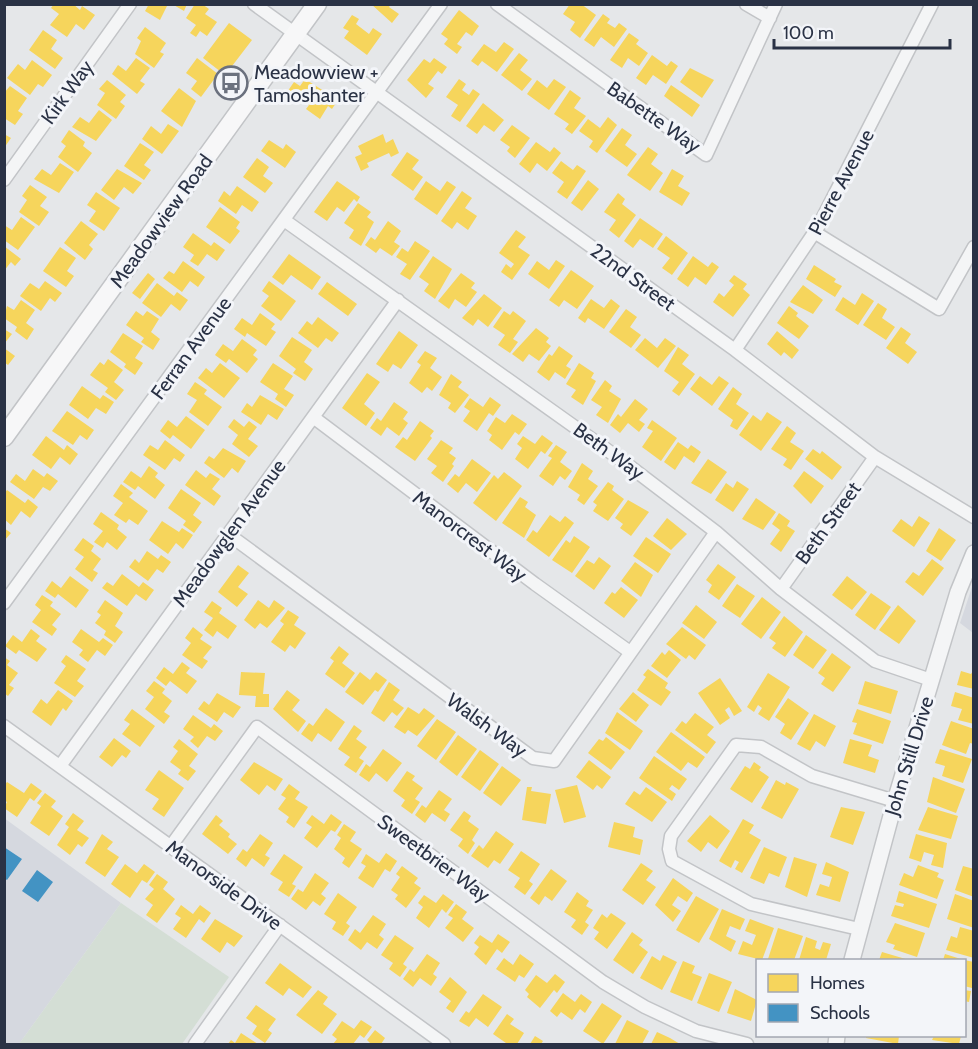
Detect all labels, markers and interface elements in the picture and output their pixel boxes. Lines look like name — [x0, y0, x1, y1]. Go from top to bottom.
scale bar — [774, 12, 950, 50]
text: 100 m — [783, 22, 834, 44]
street label: Kirk Way — [36, 55, 98, 129]
place label: Meadowview + Tamoshanter — [254, 60, 379, 107]
bus stop icon: Meadowview + Tamoshanter — [213, 65, 249, 101]
street label: Babette Way — [603, 76, 705, 158]
street label: Pierre Avenue — [803, 125, 879, 239]
street label: Meadowview Road — [105, 150, 217, 292]
street label: 22nd Street — [586, 238, 680, 316]
street label: Ferran Avenue — [146, 292, 236, 404]
street label: Beth Way — [569, 417, 649, 485]
street label: Meadowglen Avenue — [167, 455, 291, 611]
street label: Beth Street — [790, 477, 866, 569]
street label: Manorcrest Way — [408, 485, 532, 587]
street label: Walsh Way — [442, 688, 532, 762]
street label: John Still Drive — [879, 693, 939, 820]
street label: Sweetbrier Way — [373, 809, 495, 907]
street label: Manorside Drive — [161, 835, 287, 935]
legend — [756, 959, 966, 1037]
text: Homes — [810, 972, 865, 994]
text: Schools — [810, 1002, 870, 1024]

